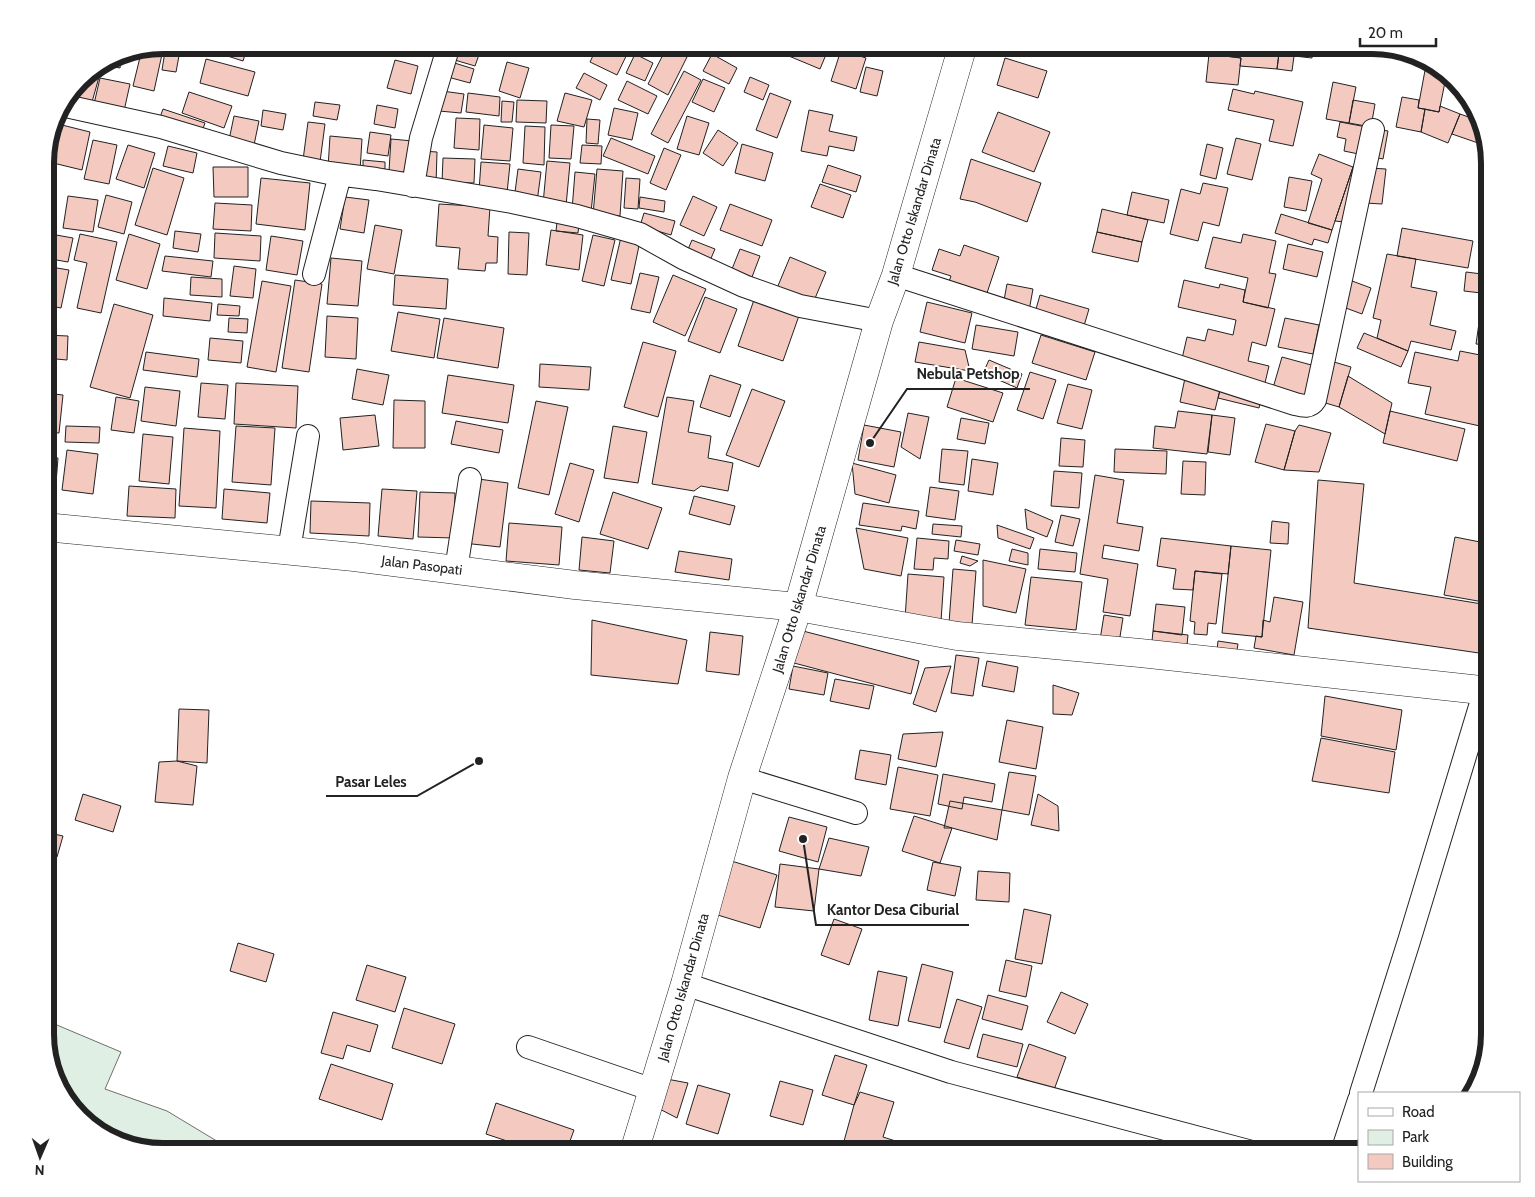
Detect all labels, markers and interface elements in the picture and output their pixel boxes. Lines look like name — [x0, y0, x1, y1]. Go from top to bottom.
scale bar — [1360, 15, 1436, 47]
text: 20 m — [1368, 24, 1403, 42]
street label: Jalan Otto Iskandar Dinata — [883, 135, 945, 288]
callout: Nebula Petshop — [907, 359, 1030, 389]
text: Nebula Petshop — [916, 365, 1020, 383]
street label: Jalan Otto Iskandar Dinata — [768, 523, 830, 676]
street label: Jalan Pasopati — [380, 551, 463, 579]
callout: Pasar Leles — [326, 766, 417, 796]
text: Pasar Leles — [335, 773, 407, 791]
callout: Kantor Desa Ciburial — [816, 895, 969, 925]
text: Kantor Desa Ciburial — [827, 901, 959, 919]
street label: Jalan Otto Iskandar Dinata — [653, 911, 713, 1064]
legend — [1358, 1092, 1520, 1182]
text: Road — [1402, 1103, 1435, 1121]
text: Park — [1402, 1128, 1429, 1146]
north arrow — [15, 1132, 65, 1182]
text: Building — [1402, 1153, 1453, 1171]
text: N — [34, 1161, 45, 1179]

